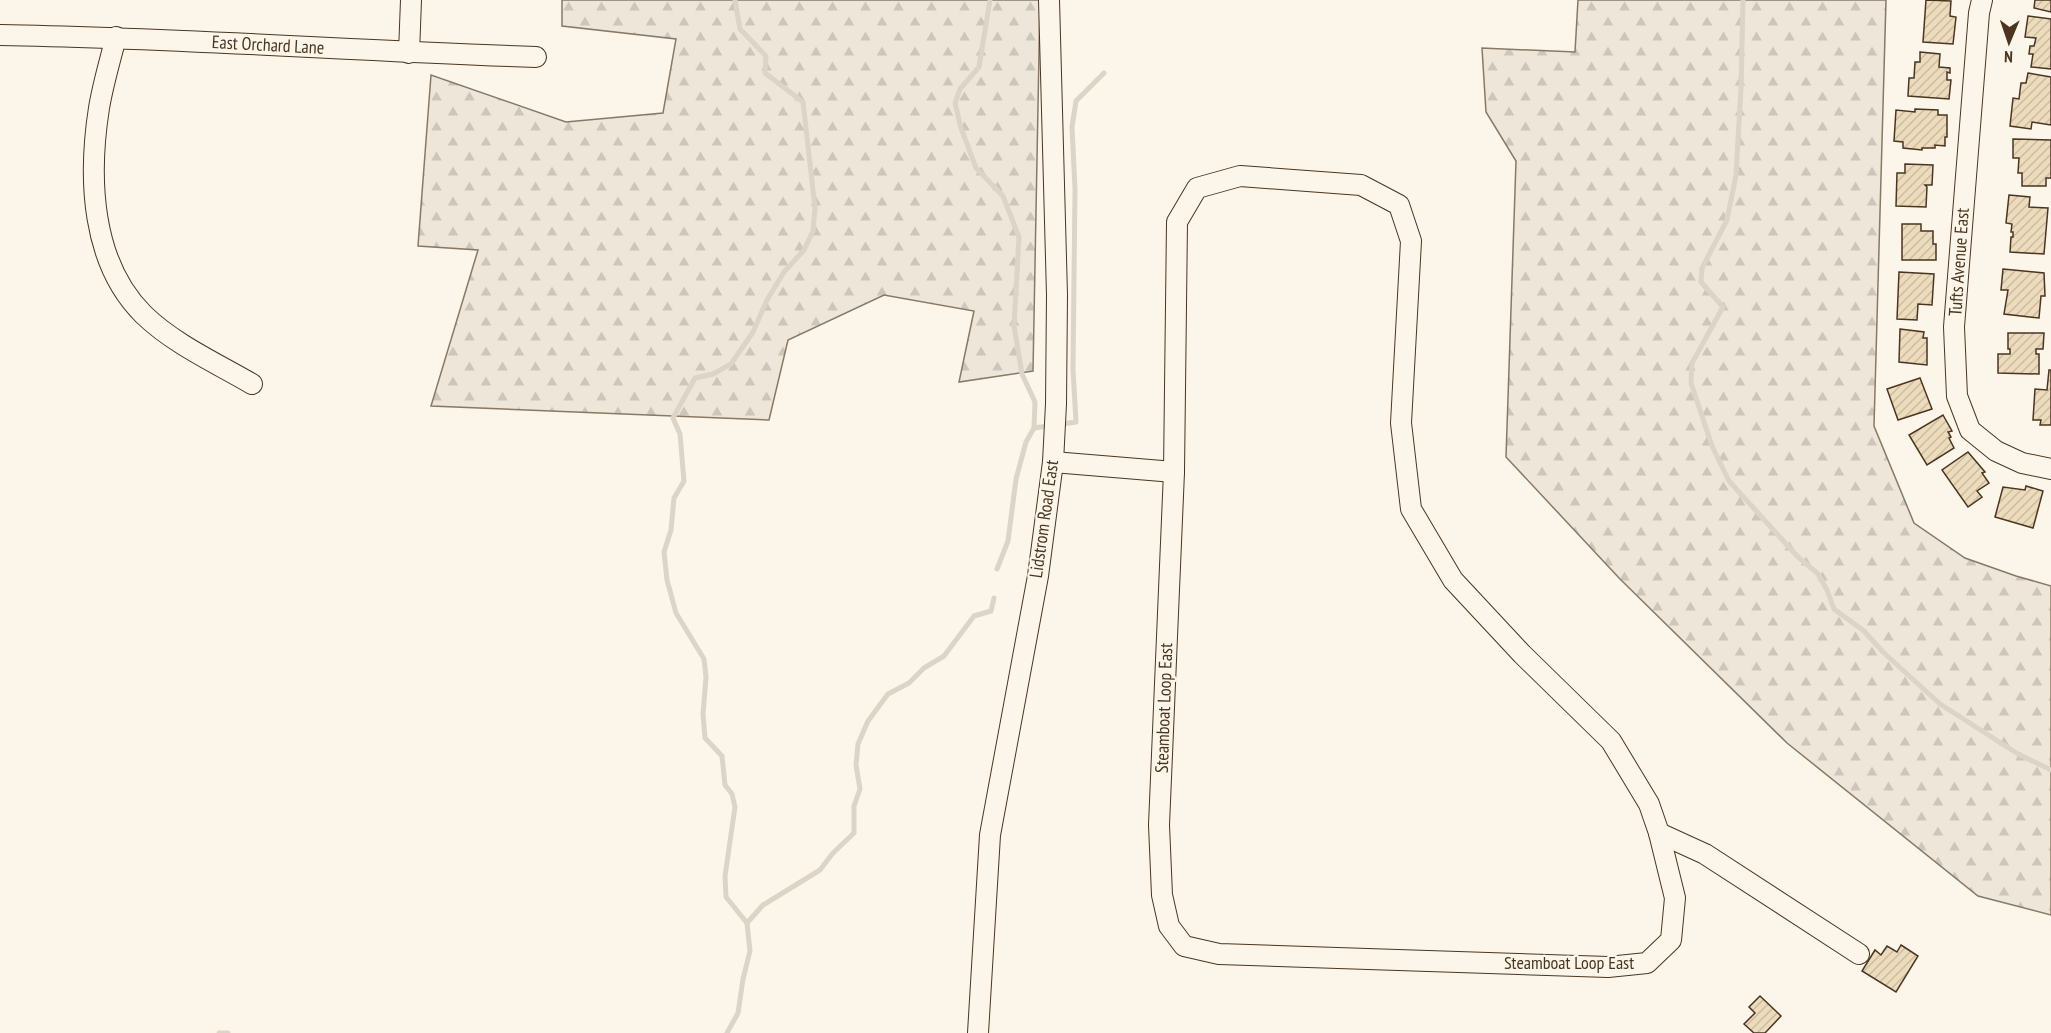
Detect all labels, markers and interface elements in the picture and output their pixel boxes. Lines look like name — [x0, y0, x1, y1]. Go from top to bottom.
north arrow — [1979, 12, 2039, 72]
street label: East Orchard Lane — [211, 30, 325, 59]
text: N — [2004, 47, 2013, 67]
street label: Tufts Avenue East — [1943, 207, 1974, 317]
street label: Lidstrom Road East — [1024, 458, 1063, 579]
street label: Steamboat Loop East — [1150, 642, 1177, 773]
street label: Steamboat Loop East — [1504, 951, 1634, 974]

